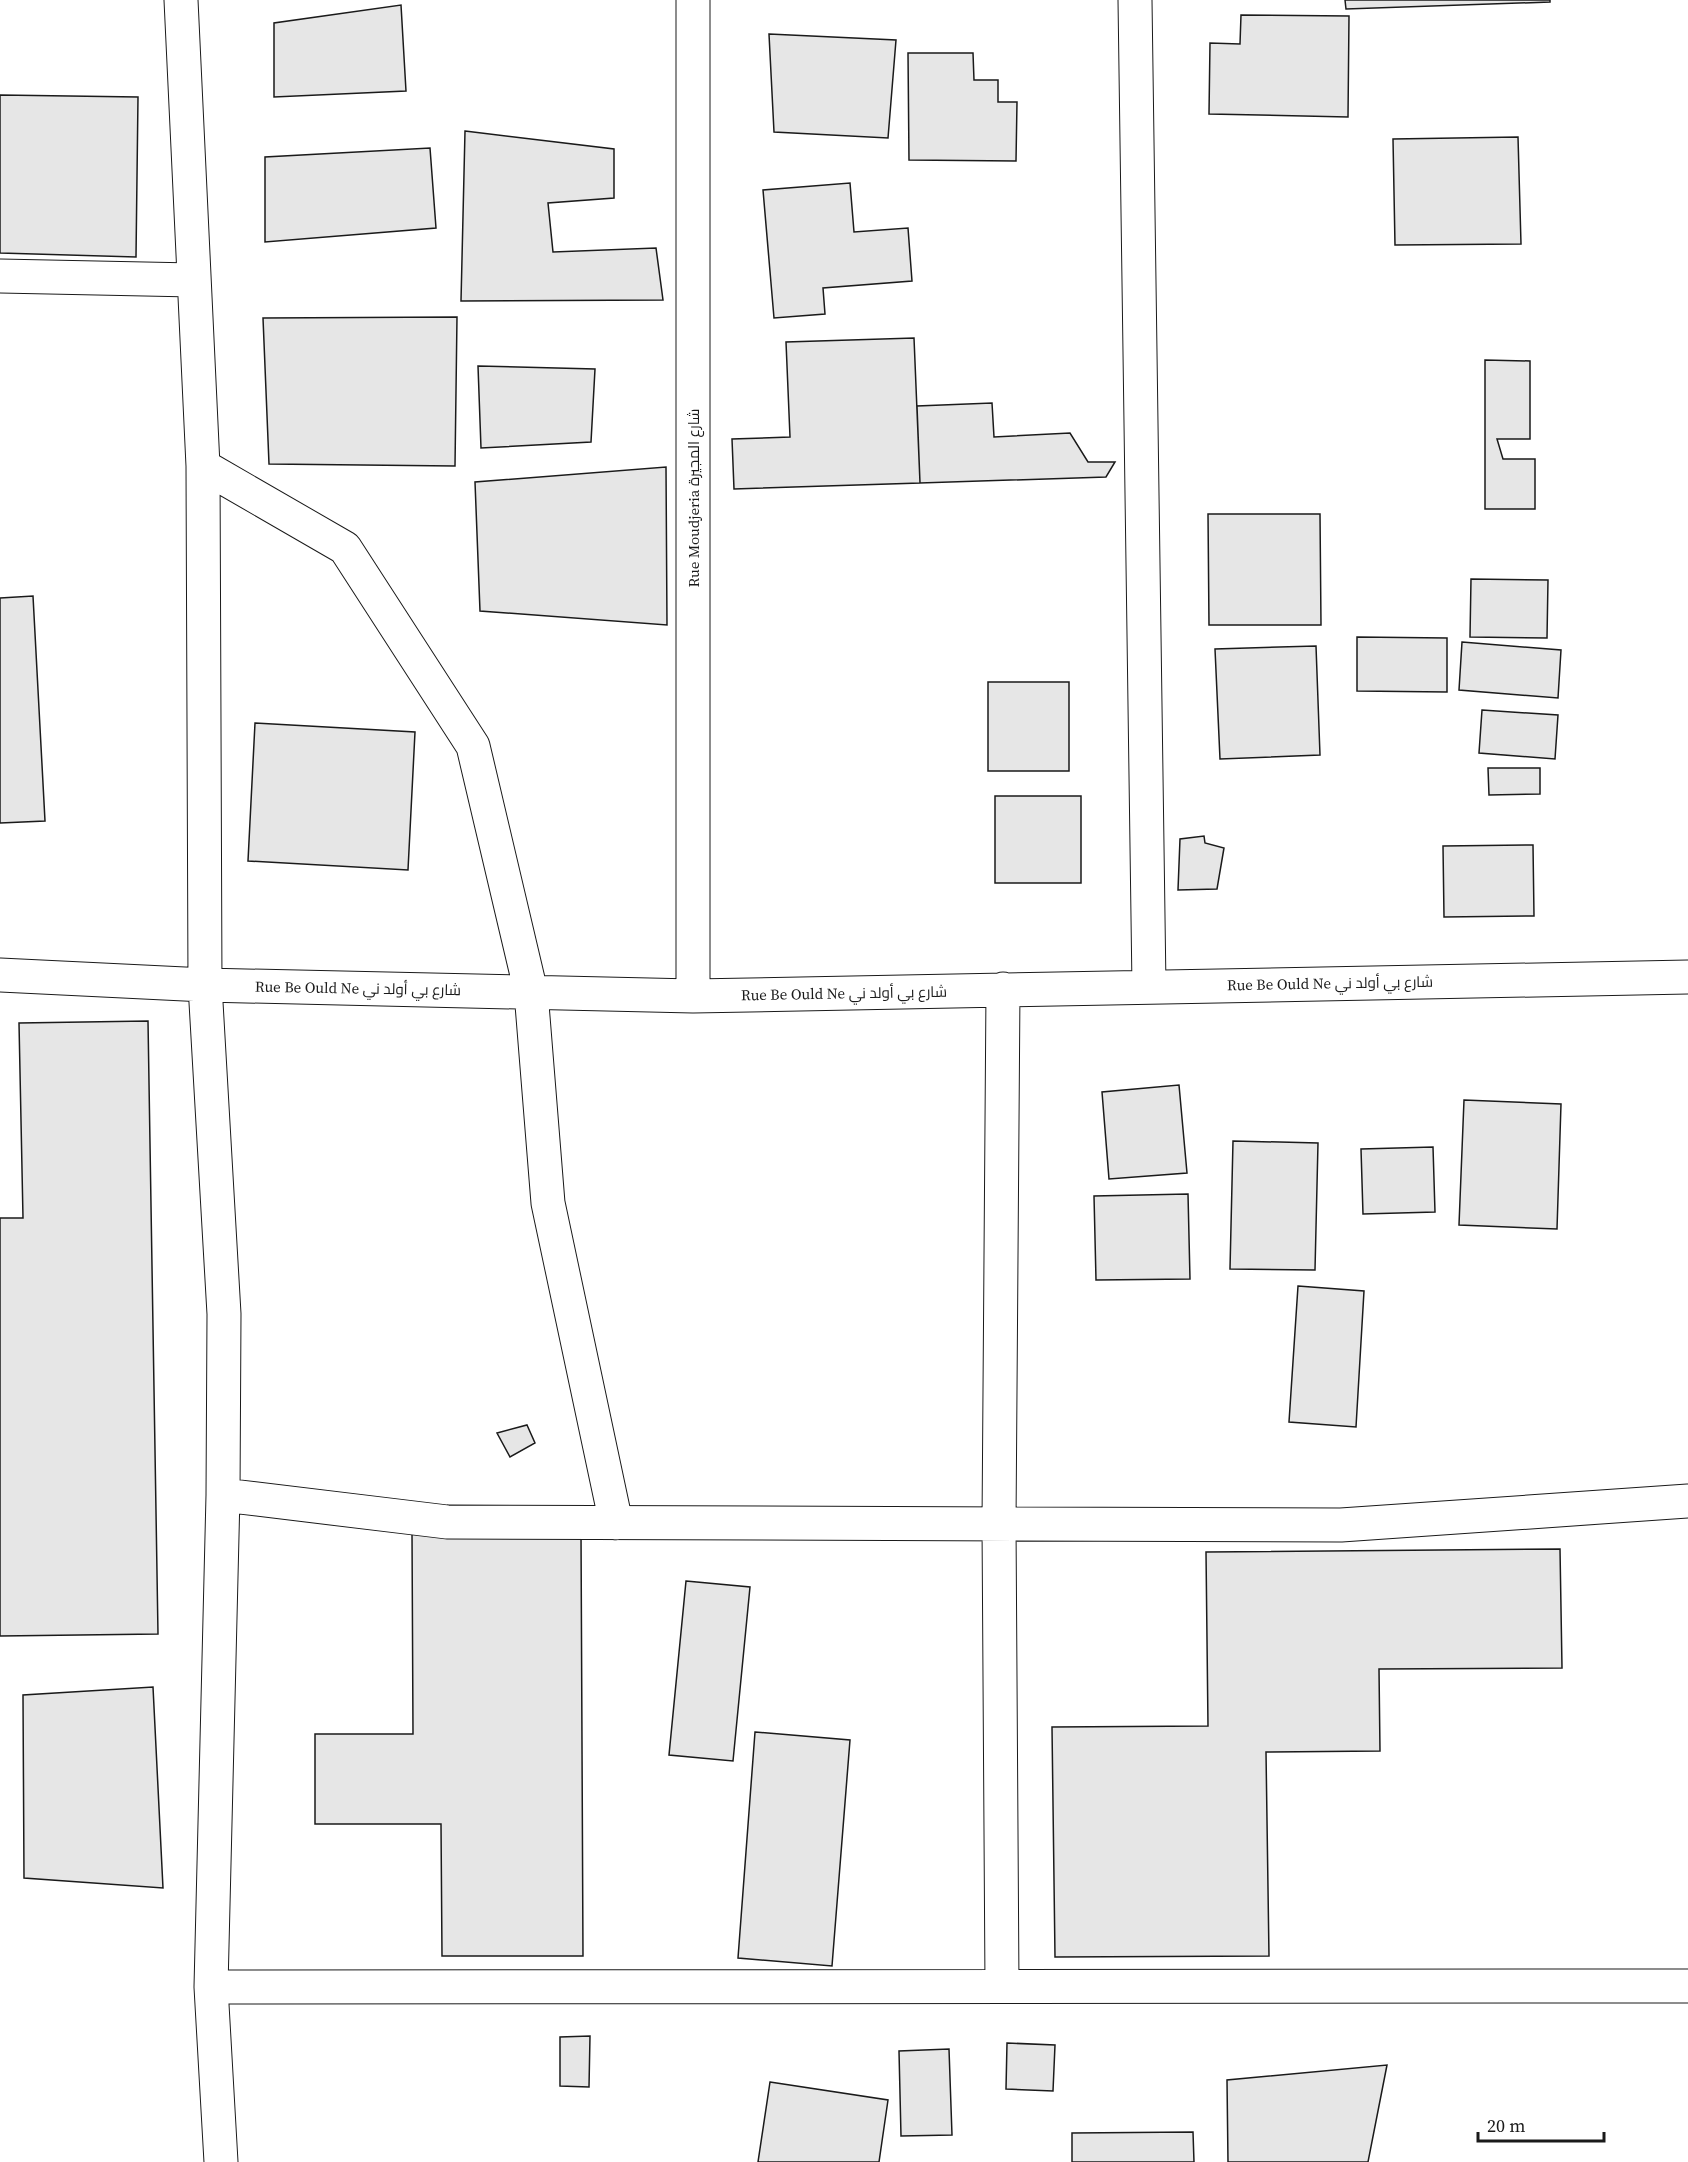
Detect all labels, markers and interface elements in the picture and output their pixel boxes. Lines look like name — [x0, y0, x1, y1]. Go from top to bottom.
street label: Rue Moudjeria شارع المجيرة — [683, 408, 705, 588]
street label: Rue Be Ould Ne شارع بي أولد ني — [1227, 971, 1433, 997]
street label: Rue Be Ould Ne شارع بي أولد ني — [255, 976, 461, 1002]
street label: Rue Be Ould Ne شارع بي أولد ني — [741, 981, 947, 1007]
scale bar — [1478, 2105, 1604, 2143]
text: 20 m — [1487, 2113, 1525, 2138]

